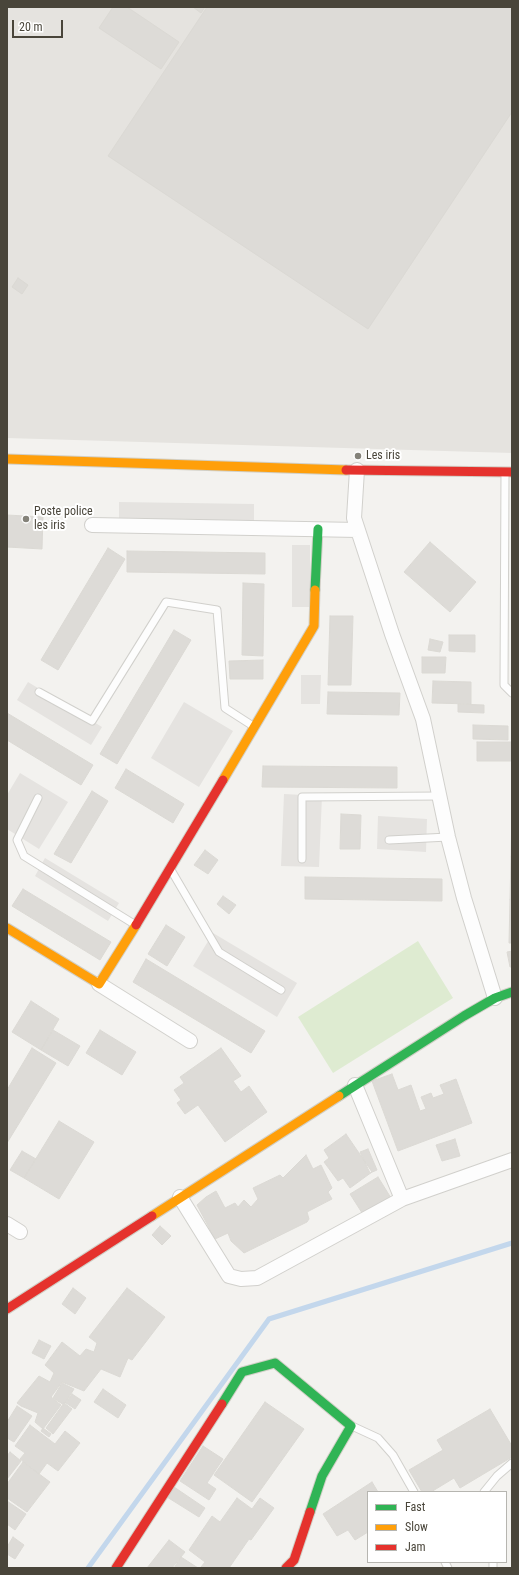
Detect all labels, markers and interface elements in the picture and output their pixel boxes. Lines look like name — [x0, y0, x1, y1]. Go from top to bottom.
scale bar — [14, 12, 65, 38]
text: 20 m — [19, 20, 43, 34]
place label: Les iris — [366, 449, 400, 463]
marker: Les iris — [353, 451, 363, 461]
place label: Poste police les iris — [34, 505, 93, 533]
marker: Poste police les iris — [21, 514, 31, 524]
legend — [367, 1491, 507, 1563]
text: Fast — [405, 1500, 425, 1514]
text: Slow — [405, 1520, 428, 1534]
text: Jam — [405, 1540, 426, 1554]

